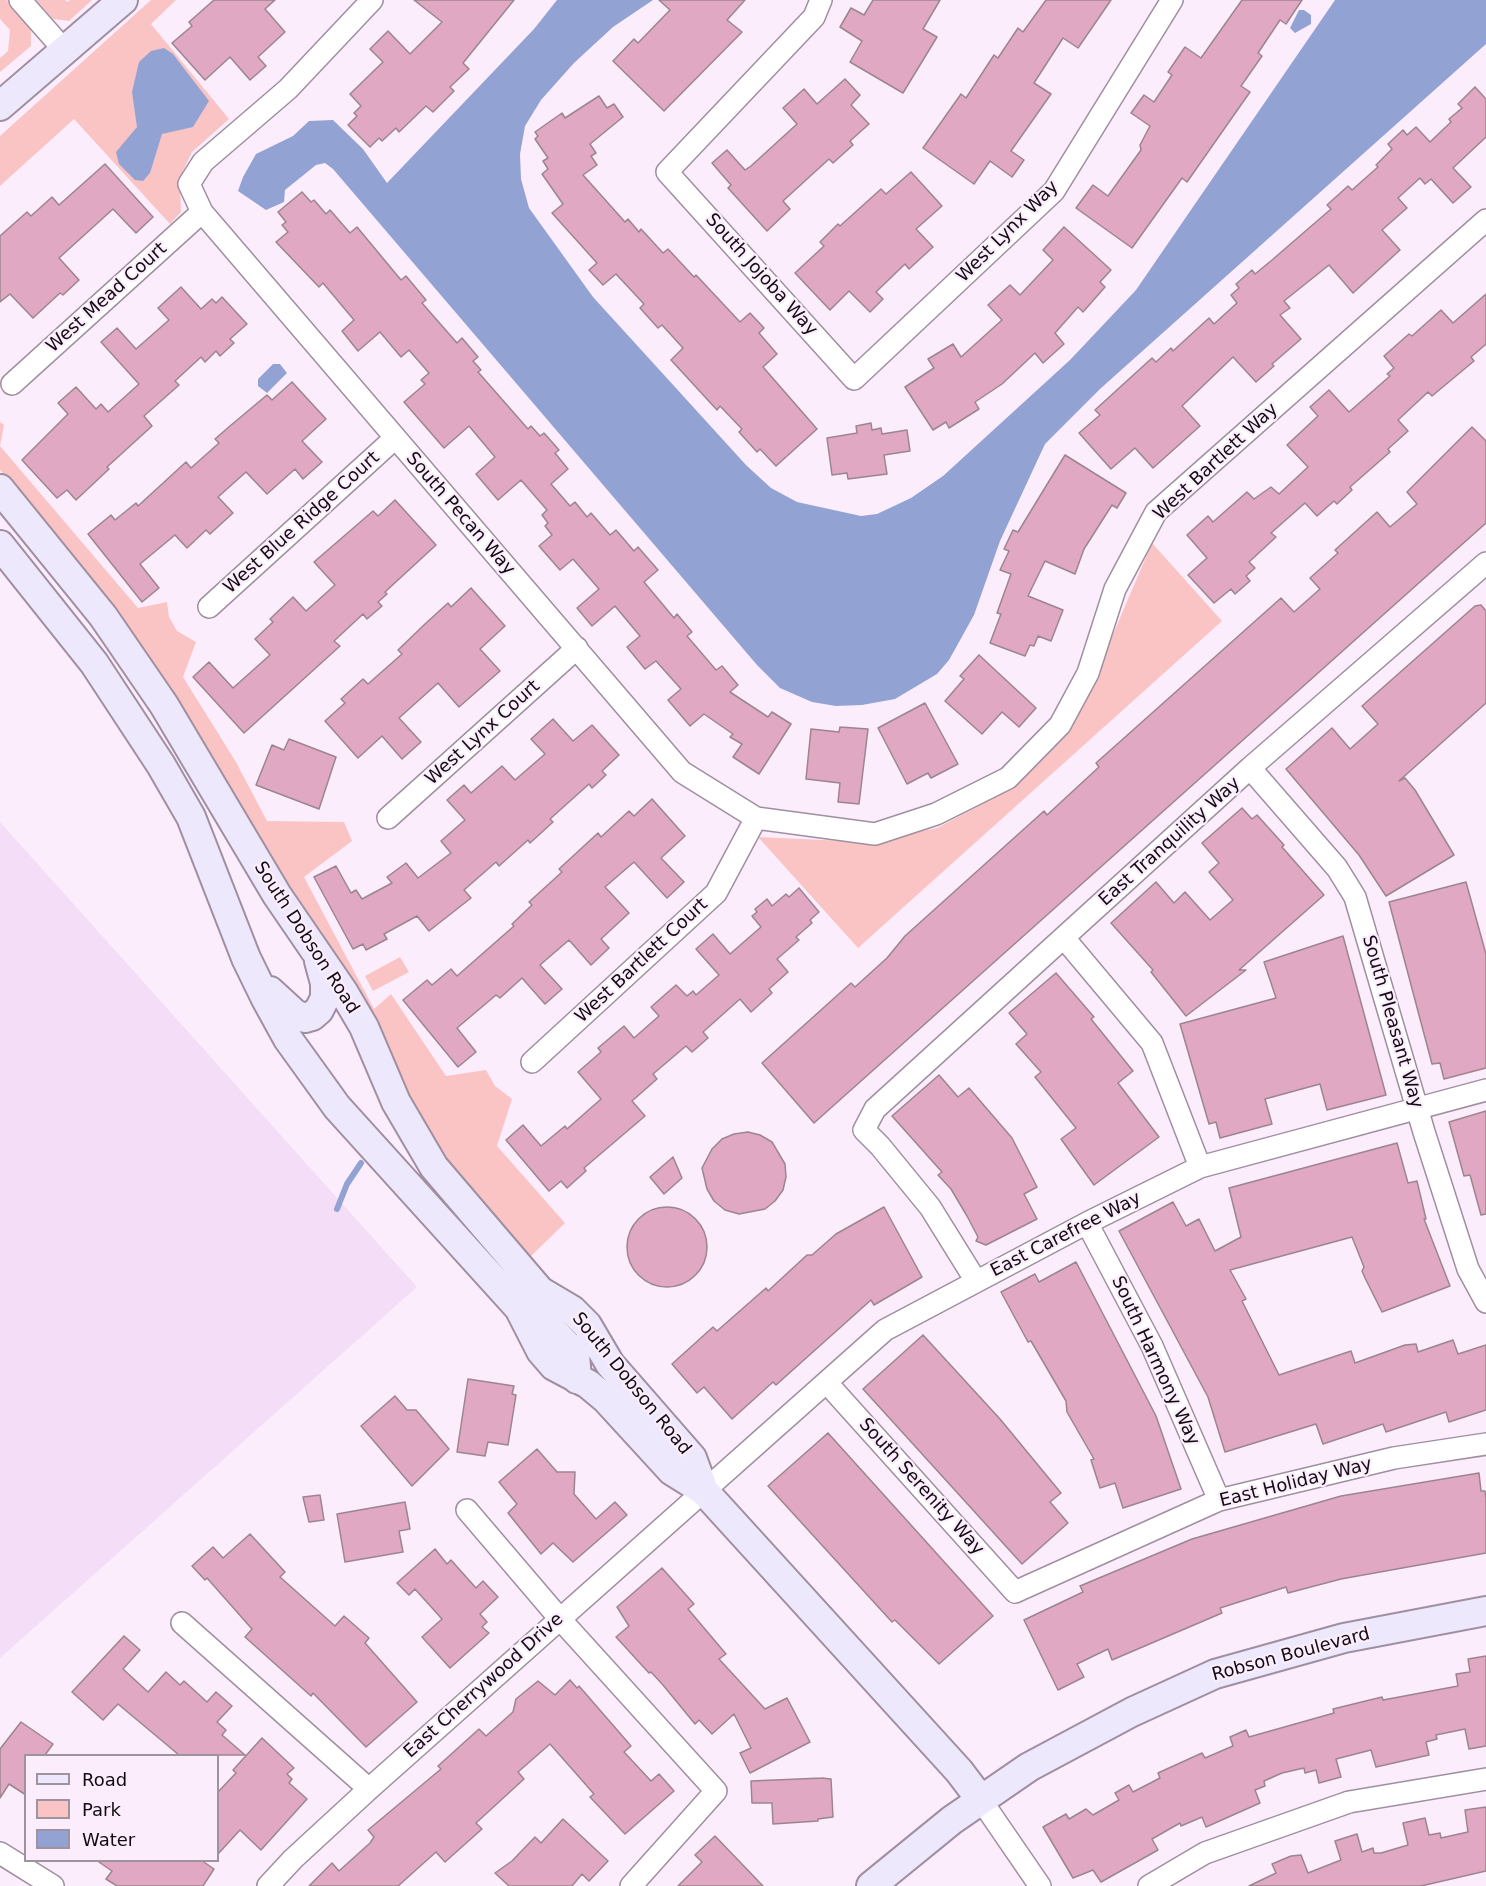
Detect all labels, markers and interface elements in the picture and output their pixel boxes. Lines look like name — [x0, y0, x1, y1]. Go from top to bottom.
street label: West Lynx Way — [953, 177, 1063, 287]
street label: South Jojoba Way — [700, 209, 822, 341]
street label: West Mead Court — [42, 238, 172, 358]
street label: West Bartlett Way — [1149, 399, 1283, 525]
street label: West Blue Ridge Court — [220, 447, 384, 599]
street label: South Pecan Way — [401, 448, 519, 580]
street label: West Lynx Court — [421, 676, 545, 790]
street label: East Tranquility Way — [1095, 773, 1245, 911]
street label: South Dobson Road — [249, 858, 363, 1018]
street label: West Bartlett Court — [571, 894, 713, 1028]
street label: South Pleasant Way — [1357, 933, 1427, 1111]
street label: East Carefree Way — [987, 1188, 1145, 1282]
street label: South Harmony Way — [1106, 1273, 1204, 1449]
street label: South Dobson Road — [567, 1308, 695, 1460]
street label: South Serenity Way — [854, 1414, 988, 1560]
street label: East Holiday Way — [1218, 1454, 1374, 1512]
street label: East Cherrywood Drive — [400, 1609, 568, 1763]
street label: Robson Boulevard — [1210, 1624, 1372, 1686]
legend — [24, 1754, 219, 1862]
text: Road — [82, 1769, 127, 1790]
text: Park — [82, 1799, 121, 1820]
text: Water — [82, 1829, 135, 1850]

